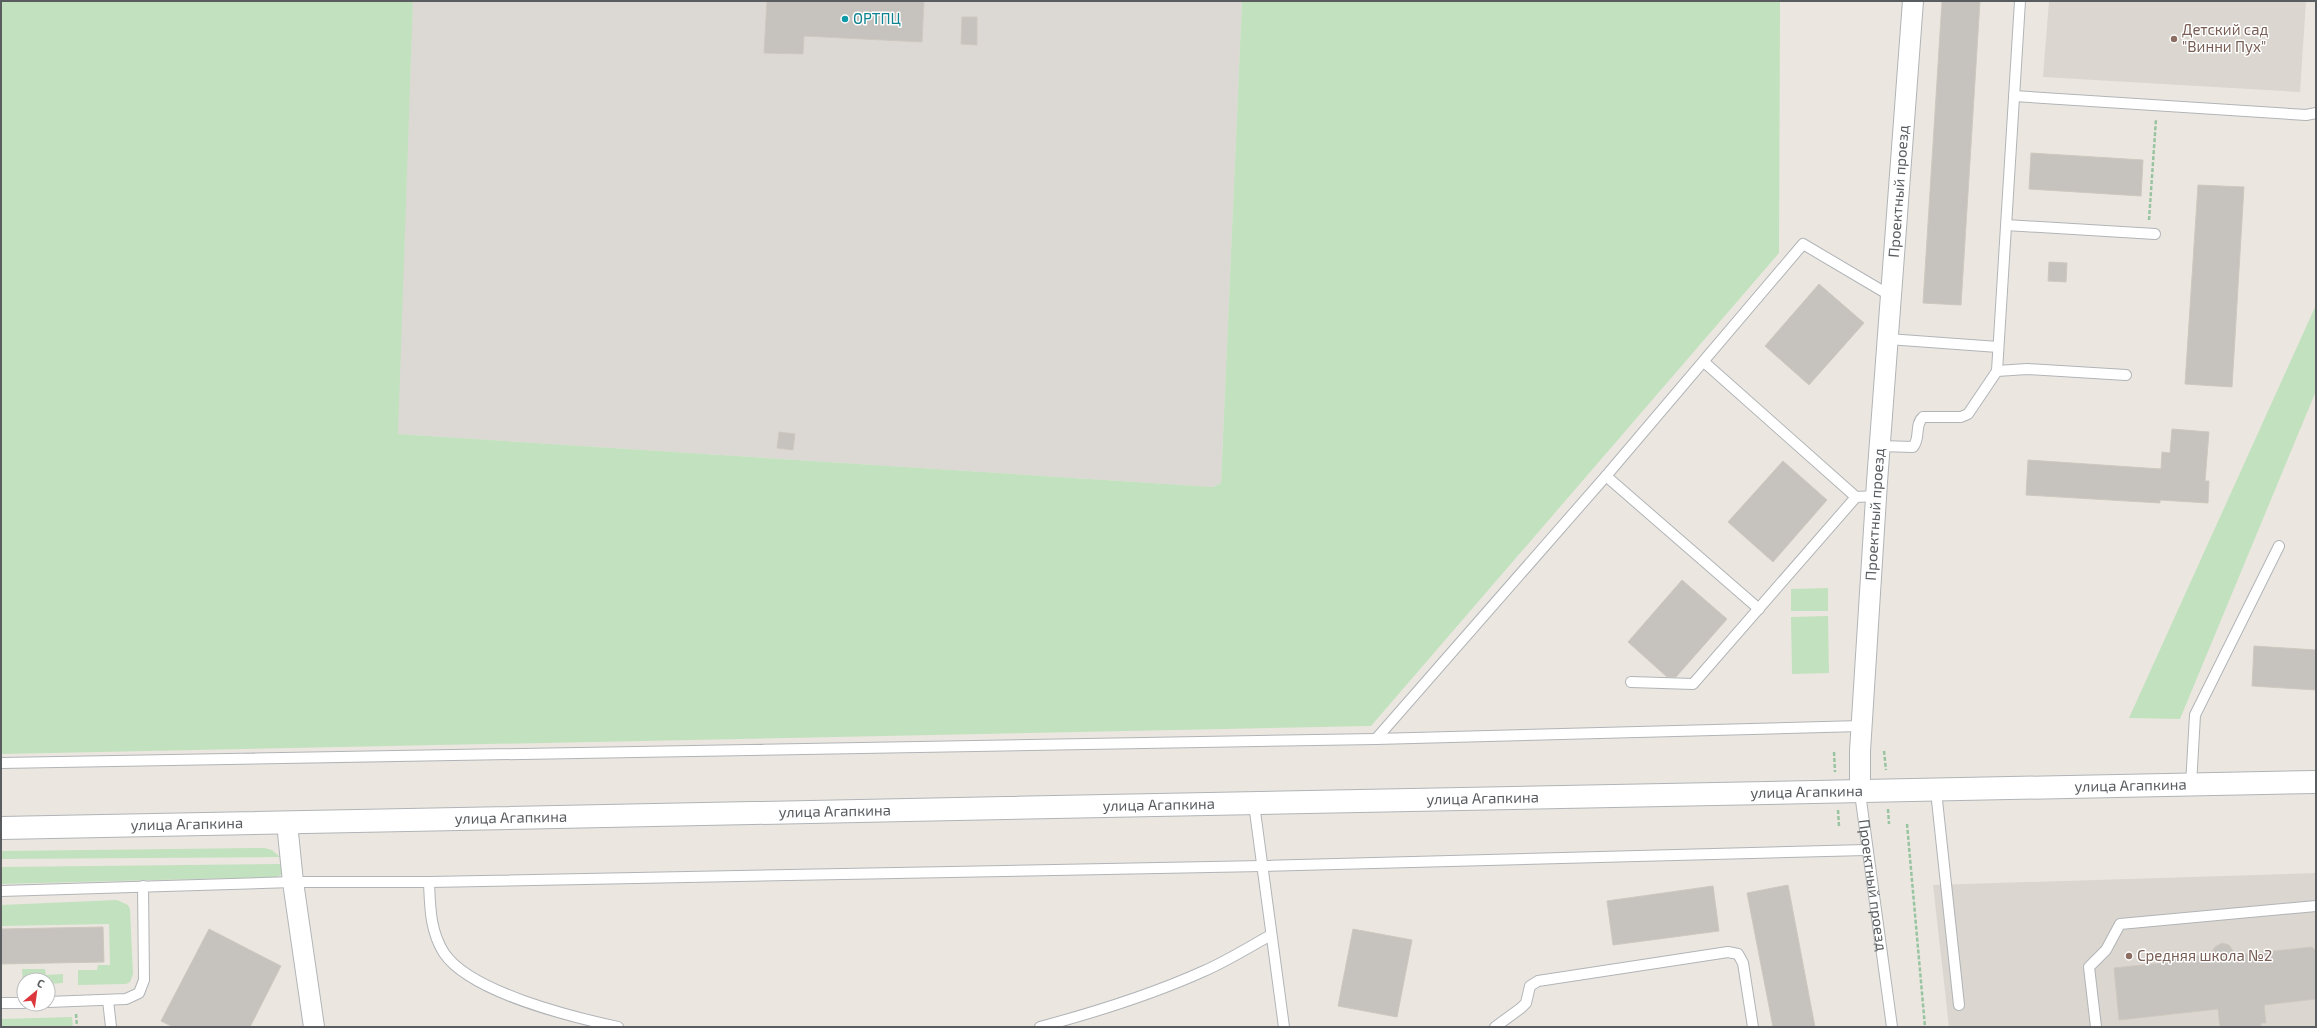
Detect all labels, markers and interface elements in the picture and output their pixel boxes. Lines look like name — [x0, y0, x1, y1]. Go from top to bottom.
place label: ОРТПЦ — [853, 9, 901, 27]
marker: ОРТПЦ — [840, 14, 850, 24]
place label: Детский сад "Винни Пух" — [2182, 20, 2268, 56]
marker: Детский сад "Винни Пух" — [2169, 34, 2179, 44]
street label: Проектный проезд — [1884, 124, 1912, 258]
street label: Проектный проезд — [1861, 447, 1888, 581]
street label: улица Агапкина — [2074, 775, 2187, 796]
street label: улица Агапкина — [1750, 781, 1863, 802]
street label: улица Агапкина — [1426, 787, 1539, 809]
street label: улица Агапкина — [1102, 794, 1215, 815]
street label: улица Агапкина — [778, 800, 891, 822]
street label: улица Агапкина — [455, 807, 567, 828]
street label: улица Агапкина — [131, 813, 243, 834]
street label: Проектный проезд — [1856, 818, 1892, 952]
place label: Средняя школа №2 — [2137, 946, 2272, 964]
marker: Средняя школа №2 — [2124, 951, 2134, 961]
north arrow — [16, 972, 56, 1012]
text: С — [35, 976, 48, 990]

